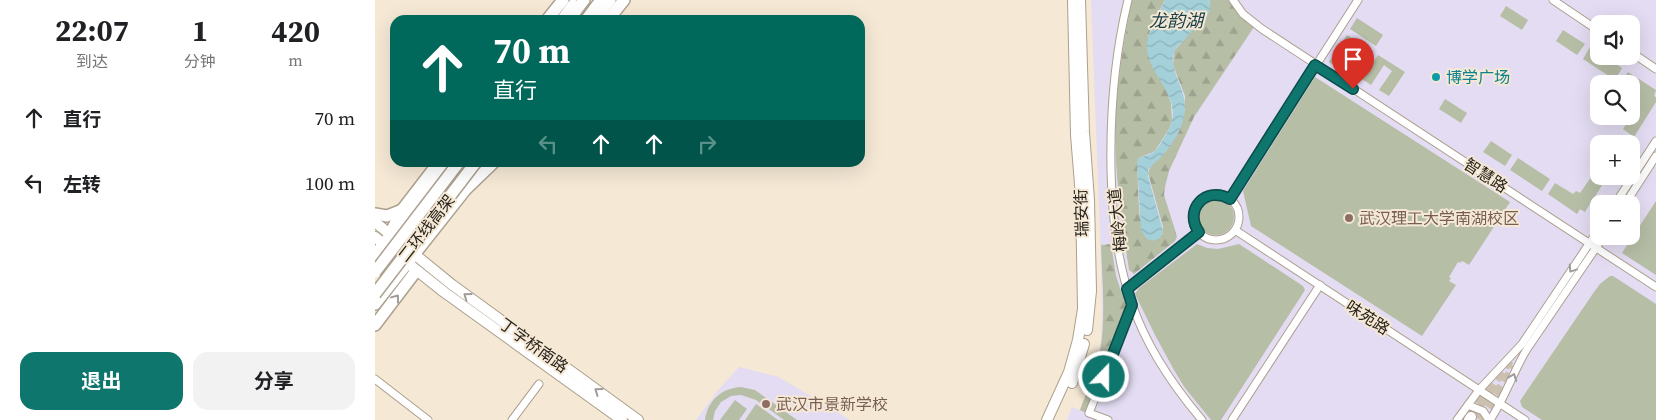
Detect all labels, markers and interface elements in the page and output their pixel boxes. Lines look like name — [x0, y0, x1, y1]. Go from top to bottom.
water label: 龙韵湖 — [1149, 8, 1206, 33]
text: 22:07 — [55, 10, 129, 51]
text: 1 — [192, 10, 208, 51]
text: 420 — [271, 11, 320, 52]
map controls — [1590, 15, 1640, 245]
button: sound — [1590, 15, 1640, 65]
text: 70 m — [493, 27, 570, 75]
icon: ahead — [410, 35, 475, 100]
pin — [1332, 38, 1374, 89]
icon: arrive — [1339, 45, 1367, 73]
text: m — [288, 49, 303, 71]
text: 到达 — [76, 50, 108, 72]
text: 分钟 — [184, 50, 216, 72]
place label: 博学广场 — [1446, 66, 1510, 88]
marker: 博学广场 — [1430, 71, 1442, 83]
text: 直行 — [493, 75, 537, 105]
button: search — [1590, 75, 1640, 125]
icon: ahead — [20, 104, 48, 132]
text: 70 m — [314, 105, 355, 131]
text: 直行 — [63, 106, 101, 132]
icon: left — [534, 130, 562, 158]
icon: ahead — [587, 130, 615, 158]
icon: ahead — [640, 130, 668, 158]
icon: right — [693, 130, 721, 158]
button: + — [1590, 135, 1640, 185]
street label: 智慧路 — [1460, 153, 1512, 197]
icon: left — [20, 169, 48, 197]
text: 100 m — [305, 170, 355, 196]
text: 左转 — [63, 171, 101, 197]
street label: 梅岭大道 — [1103, 187, 1131, 253]
street label: 瑞安街 — [1069, 189, 1093, 237]
street label: 二环线高架 — [393, 190, 459, 266]
button: − — [1590, 195, 1640, 245]
place label: 武汉理工大学南湖校区 — [1359, 207, 1519, 229]
marker: 武汉理工大学南湖校区 — [1343, 212, 1355, 224]
one-way arrow — [1569, 264, 1578, 273]
one-way arrow — [464, 293, 473, 301]
one-way arrow — [390, 295, 398, 304]
street label: 味苑路 — [1342, 295, 1394, 339]
street label: 丁字桥南路 — [495, 313, 573, 377]
position arrow — [1077, 350, 1129, 402]
button: 退出 — [20, 352, 183, 410]
button: 分享 — [193, 352, 355, 410]
one-way arrow — [1506, 373, 1517, 382]
one-way arrow — [594, 388, 604, 397]
place label: 武汉市景新学校 — [776, 393, 888, 415]
marker: 武汉市景新学校 — [760, 398, 772, 410]

